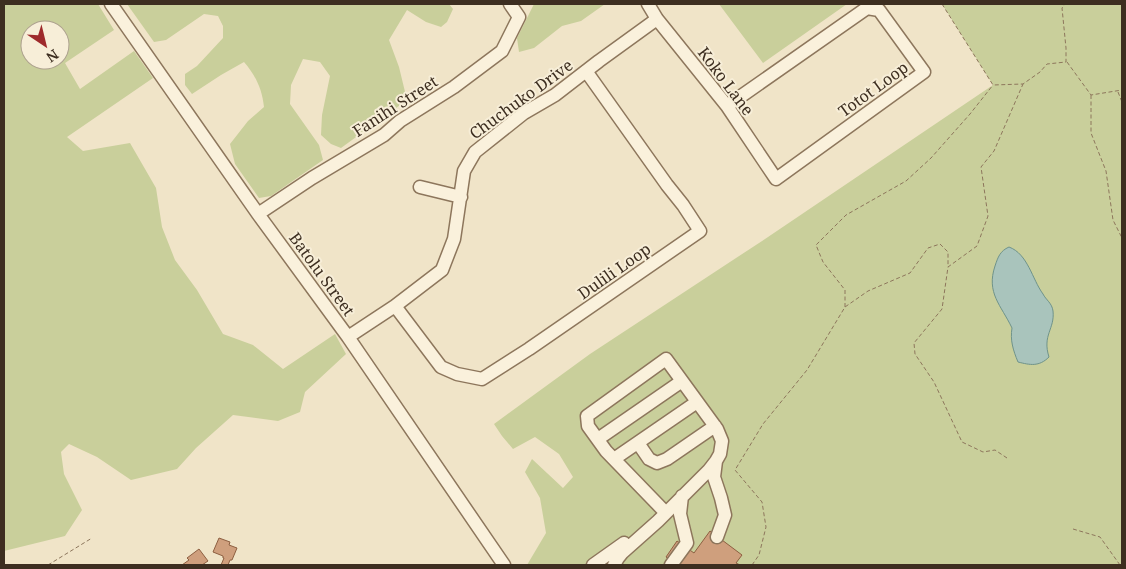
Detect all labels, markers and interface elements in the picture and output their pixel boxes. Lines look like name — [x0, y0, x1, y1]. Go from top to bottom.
north arrow — [20, 20, 70, 70]
street label: Koko Lane — [693, 42, 759, 120]
text: N — [43, 45, 63, 67]
street label: Chuchuko Drive — [465, 54, 577, 144]
street label: Totot Loop — [834, 56, 912, 122]
street label: Fanihi Street — [348, 70, 442, 142]
street label: Batolu Street — [284, 228, 360, 320]
street label: Dulili Loop — [573, 238, 655, 304]

